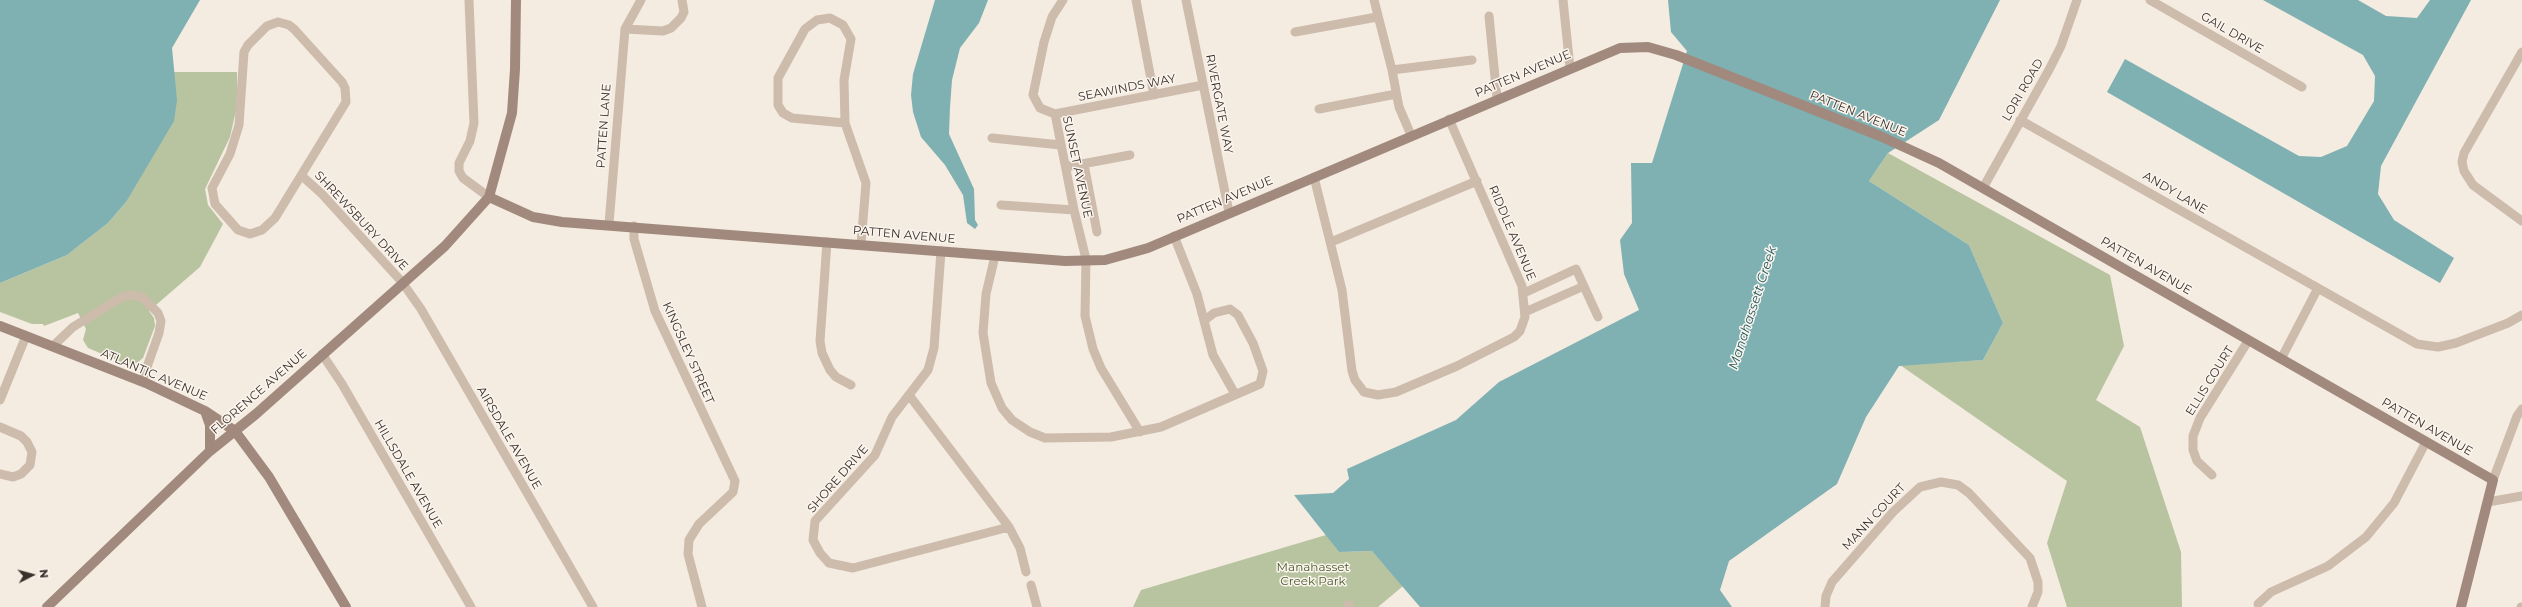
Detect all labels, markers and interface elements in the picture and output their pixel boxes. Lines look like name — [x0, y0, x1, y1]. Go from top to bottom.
street label: GAIL DRIVE — [2198, 9, 2266, 57]
street label: PATTEN AVENUE — [1473, 47, 1573, 101]
street label: RIVERGATE WAY — [1202, 53, 1236, 155]
street label: LORI ROAD — [1999, 56, 2047, 124]
street label: SEAWINDS WAY — [1077, 71, 1177, 105]
street label: PATTEN LANE — [594, 83, 614, 169]
street label: PATTEN AVENUE — [1808, 88, 1908, 140]
street label: SUNSET AVENUE — [1059, 115, 1095, 219]
street label: SHREWSBURY DRIVE — [311, 168, 411, 274]
street label: ANDY LANE — [2140, 169, 2210, 217]
street label: PATTEN AVENUE — [1175, 173, 1275, 227]
street label: RIDDLE AVENUE — [1485, 183, 1539, 283]
street label: PATTEN AVENUE — [852, 223, 956, 247]
street label: PATTEN AVENUE — [2098, 234, 2194, 298]
water label: Manahassett Creek — [1726, 244, 1780, 372]
street label: KINGSLEY STREET — [659, 300, 717, 406]
street label: ELLIS COURT — [2183, 344, 2237, 418]
street label: ATLANTIC AVENUE — [99, 346, 209, 404]
street label: FLORENCE AVENUE — [208, 346, 310, 438]
street label: AIRSDALE AVENUE — [474, 384, 544, 492]
street label: PATTEN AVENUE — [2379, 395, 2475, 459]
street label: HILLSDALE AVENUE — [371, 417, 445, 531]
street label: SHORE DRIVE — [805, 442, 871, 516]
street label: MANN COURT — [1839, 481, 1909, 553]
north arrow — [12, 555, 52, 595]
park label: Manahasset Creek Park — [1277, 560, 1349, 588]
text: N — [37, 569, 51, 579]

